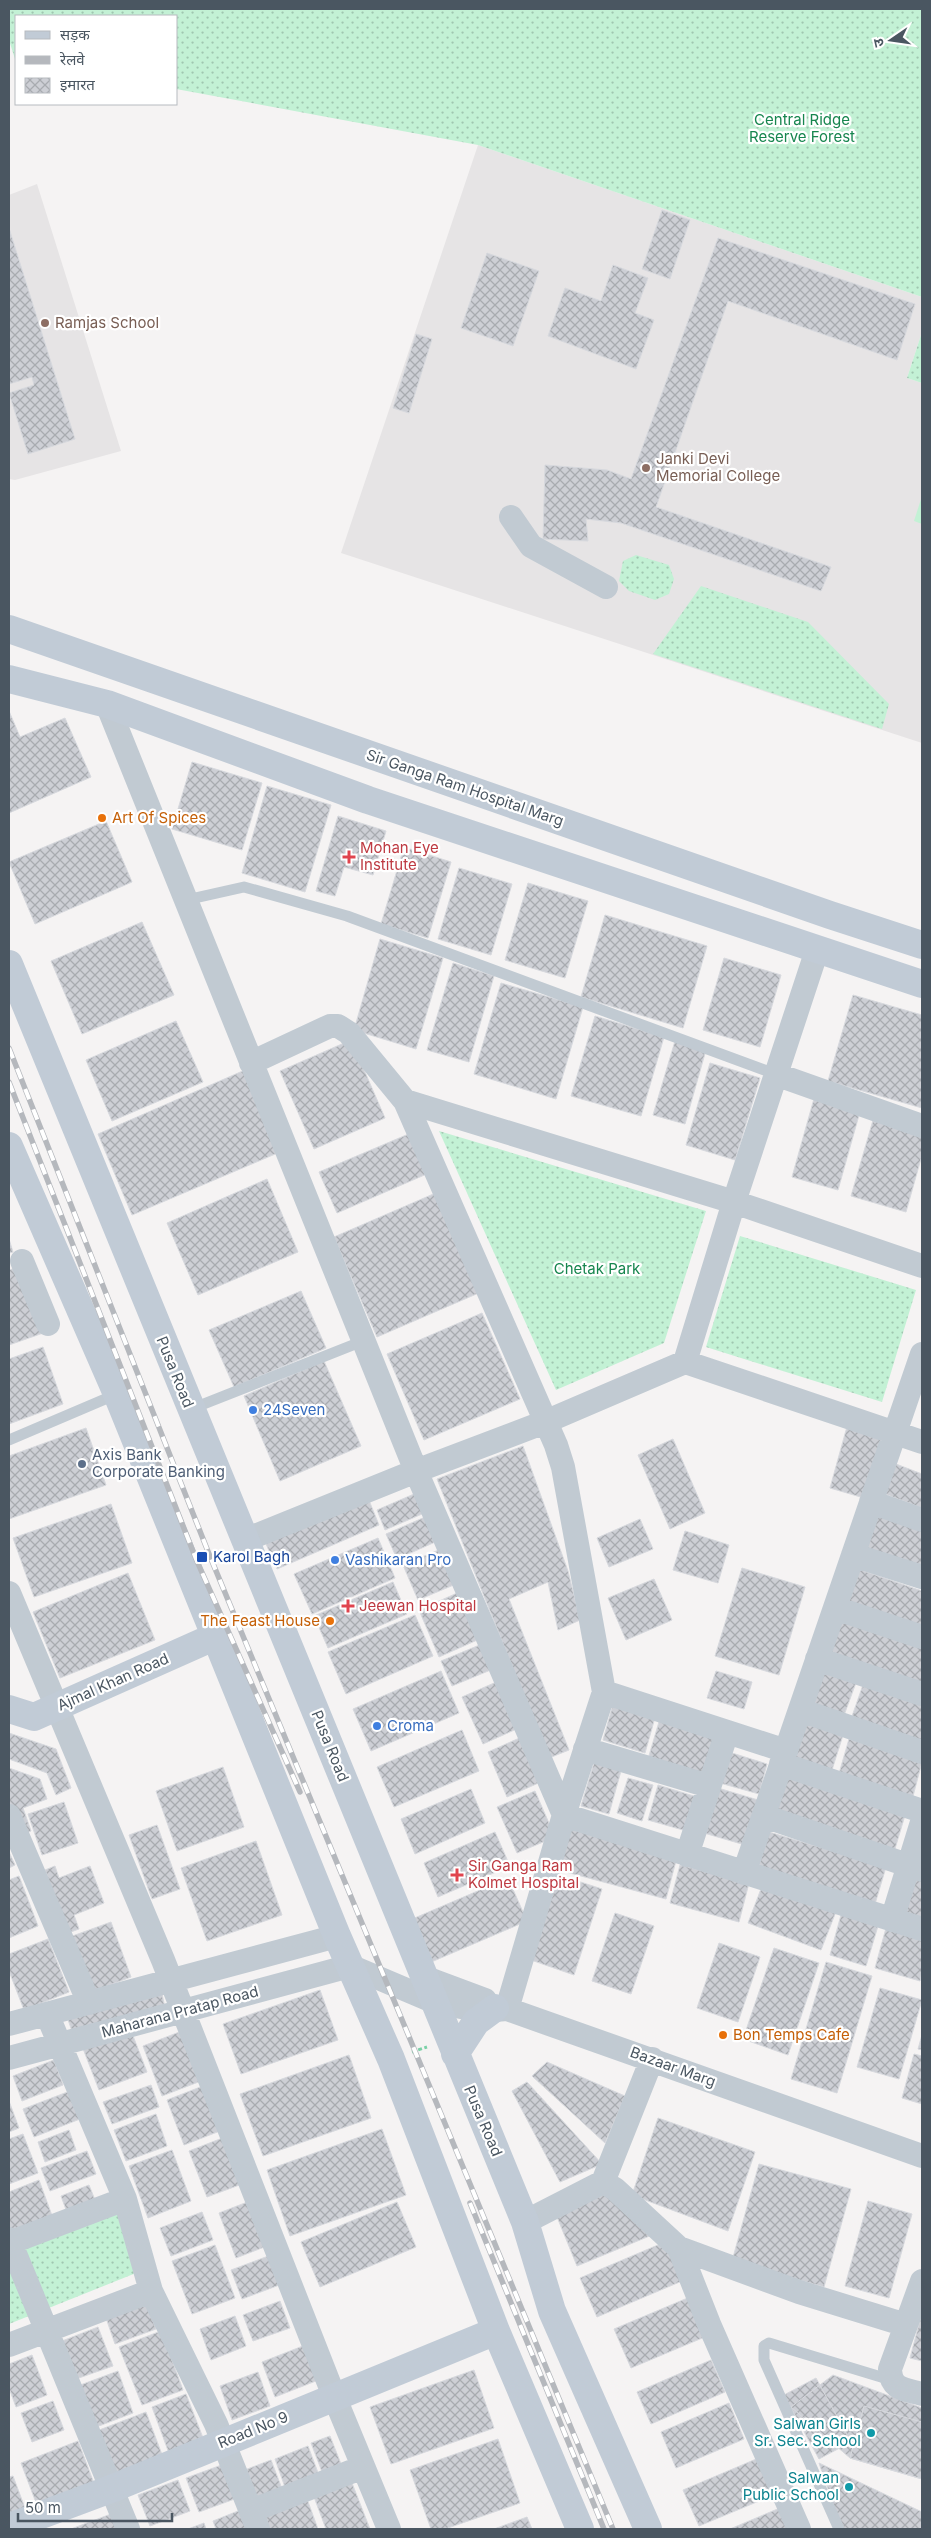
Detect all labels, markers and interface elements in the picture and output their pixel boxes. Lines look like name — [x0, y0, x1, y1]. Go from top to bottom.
legend — [15, 15, 178, 105]
north arrow — [866, 15, 916, 65]
text: सड़क — [60, 25, 90, 44]
text: उ — [868, 36, 887, 49]
text: रेलवे — [59, 50, 85, 69]
text: इमारत — [60, 75, 95, 94]
park label: Central Ridge Reserve Forest — [749, 110, 855, 146]
place label: Ramjas School — [55, 313, 159, 332]
marker: Ramjas School — [39, 317, 51, 329]
place label: Janki Devi Memorial College — [656, 449, 780, 485]
marker: Janki Devi Memorial College — [640, 462, 652, 474]
street label: Sir Ganga Ram Hospital Marg — [364, 745, 566, 830]
place label: Art Of Spices — [112, 808, 206, 827]
marker: Art Of Spices — [96, 812, 108, 824]
place label: Mohan Eye Institute — [360, 838, 439, 874]
marker: Mohan Eye Institute — [342, 850, 356, 864]
park label: Chetak Park — [554, 1259, 641, 1278]
street label: Pusa Road — [153, 1333, 198, 1410]
place label: 24Seven — [263, 1400, 325, 1419]
marker: 24Seven — [247, 1404, 259, 1416]
place label: Axis Bank Corporate Banking — [92, 1445, 225, 1481]
marker: Axis Bank Corporate Banking — [76, 1458, 88, 1470]
place label: Karol Bagh — [213, 1547, 290, 1566]
marker: Karol Bagh — [195, 1550, 209, 1564]
place label: Vashikaran Pro — [345, 1550, 451, 1569]
marker: Vashikaran Pro — [329, 1554, 341, 1566]
place label: Jeewan Hospital — [359, 1596, 476, 1615]
marker: Jeewan Hospital — [341, 1599, 355, 1613]
place label: The Feast House — [200, 1611, 320, 1630]
marker: The Feast House — [324, 1615, 336, 1627]
street label: Ajmal Khan Road — [54, 1648, 171, 1715]
street label: Pusa Road — [308, 1707, 353, 1784]
place label: Croma — [387, 1716, 434, 1735]
marker: Croma — [371, 1720, 383, 1732]
place label: Sir Ganga Ram Kolmet Hospital — [468, 1856, 579, 1892]
marker: Sir Ganga Ram Kolmet Hospital — [450, 1868, 464, 1882]
street label: Maharana Pratap Road — [99, 1981, 260, 2042]
place label: Bon Temps Cafe — [733, 2025, 850, 2044]
marker: Bon Temps Cafe — [717, 2029, 729, 2041]
street label: Bazaar Marg — [628, 2042, 719, 2091]
street label: Pusa Road — [460, 2082, 507, 2159]
street label: Road No 9 — [215, 2407, 291, 2452]
place label: Salwan Girls Sr. Sec. School — [754, 2414, 861, 2450]
marker: Salwan Girls Sr. Sec. School — [865, 2427, 877, 2439]
place label: Salwan Public School — [743, 2468, 839, 2504]
marker: Salwan Public School — [843, 2481, 855, 2493]
scale bar — [18, 2490, 171, 2522]
text: 50 m — [25, 2498, 61, 2517]

